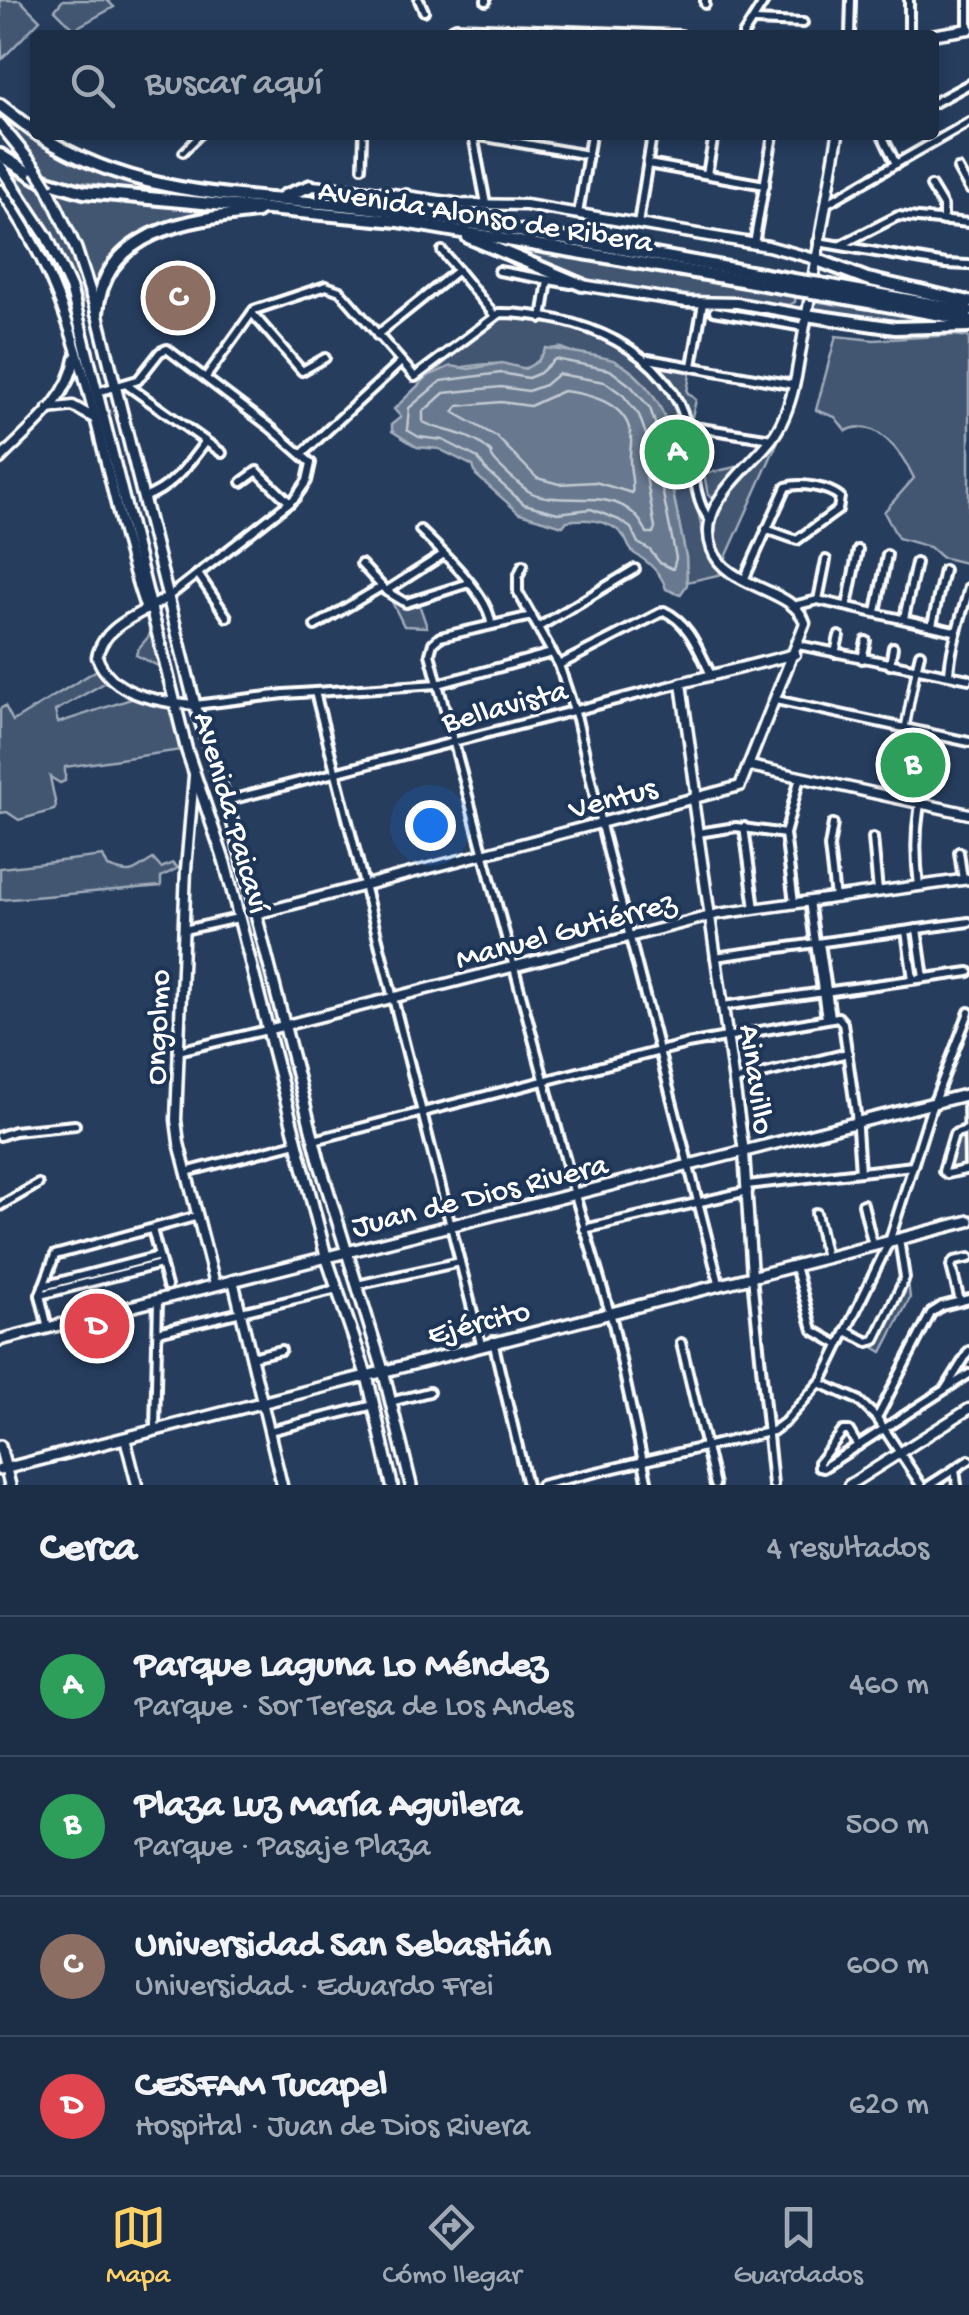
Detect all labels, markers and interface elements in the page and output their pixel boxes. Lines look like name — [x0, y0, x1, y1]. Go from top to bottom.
search box — [30, 30, 939, 140]
icon: search — [65, 58, 120, 113]
text: Buscar aquí — [145, 63, 323, 107]
street label: Avenida Alonso de Ribera — [315, 174, 657, 264]
pin: C — [146, 260, 210, 336]
pin: A — [644, 414, 710, 490]
street label: Bellavista — [437, 674, 573, 744]
street label: Avenida Paicaví — [182, 708, 276, 920]
pin: B — [880, 728, 946, 802]
street label: Ventus — [564, 771, 663, 831]
your location — [405, 800, 456, 851]
street label: Manuel Gutiérrez — [452, 885, 681, 980]
street label: Ongolmo — [139, 969, 181, 1086]
street label: Ainavillo — [728, 1022, 781, 1137]
street label: Juan de Dios Rivera — [348, 1147, 613, 1248]
pin: D — [64, 1288, 130, 1364]
street label: Ejército — [424, 1294, 535, 1356]
text: Cerca — [40, 1526, 137, 1575]
text: 4 resultados — [767, 1531, 929, 1569]
text: Parque Laguna Lo Méndez — [135, 1645, 548, 1689]
text: A — [63, 1667, 82, 1705]
text: 460 m — [849, 1667, 929, 1705]
text: Parque · Sor Teresa de Los Andes — [135, 1689, 573, 1727]
text: Plaza Luz María Aguilera — [135, 1785, 522, 1829]
text: B — [64, 1807, 81, 1845]
text: 500 m — [846, 1807, 929, 1845]
text: Parque · Pasaje Plaza — [135, 1829, 430, 1867]
text: Universidad San Sebastián — [135, 1925, 551, 1969]
text: C — [64, 1947, 81, 1985]
text: 600 m — [846, 1947, 929, 1985]
text: Universidad · Eduardo Frei — [135, 1969, 494, 2007]
text: CESFAM Tucapel — [135, 2065, 387, 2109]
text: D — [62, 2087, 83, 2125]
text: 620 m — [849, 2087, 929, 2125]
text: Hospital · Juan de Dios Rivera — [135, 2109, 530, 2147]
tab: Mapa — [106, 2200, 170, 2293]
tab: Cómo llegar — [382, 2200, 521, 2293]
tab: Guardados — [733, 2200, 863, 2293]

